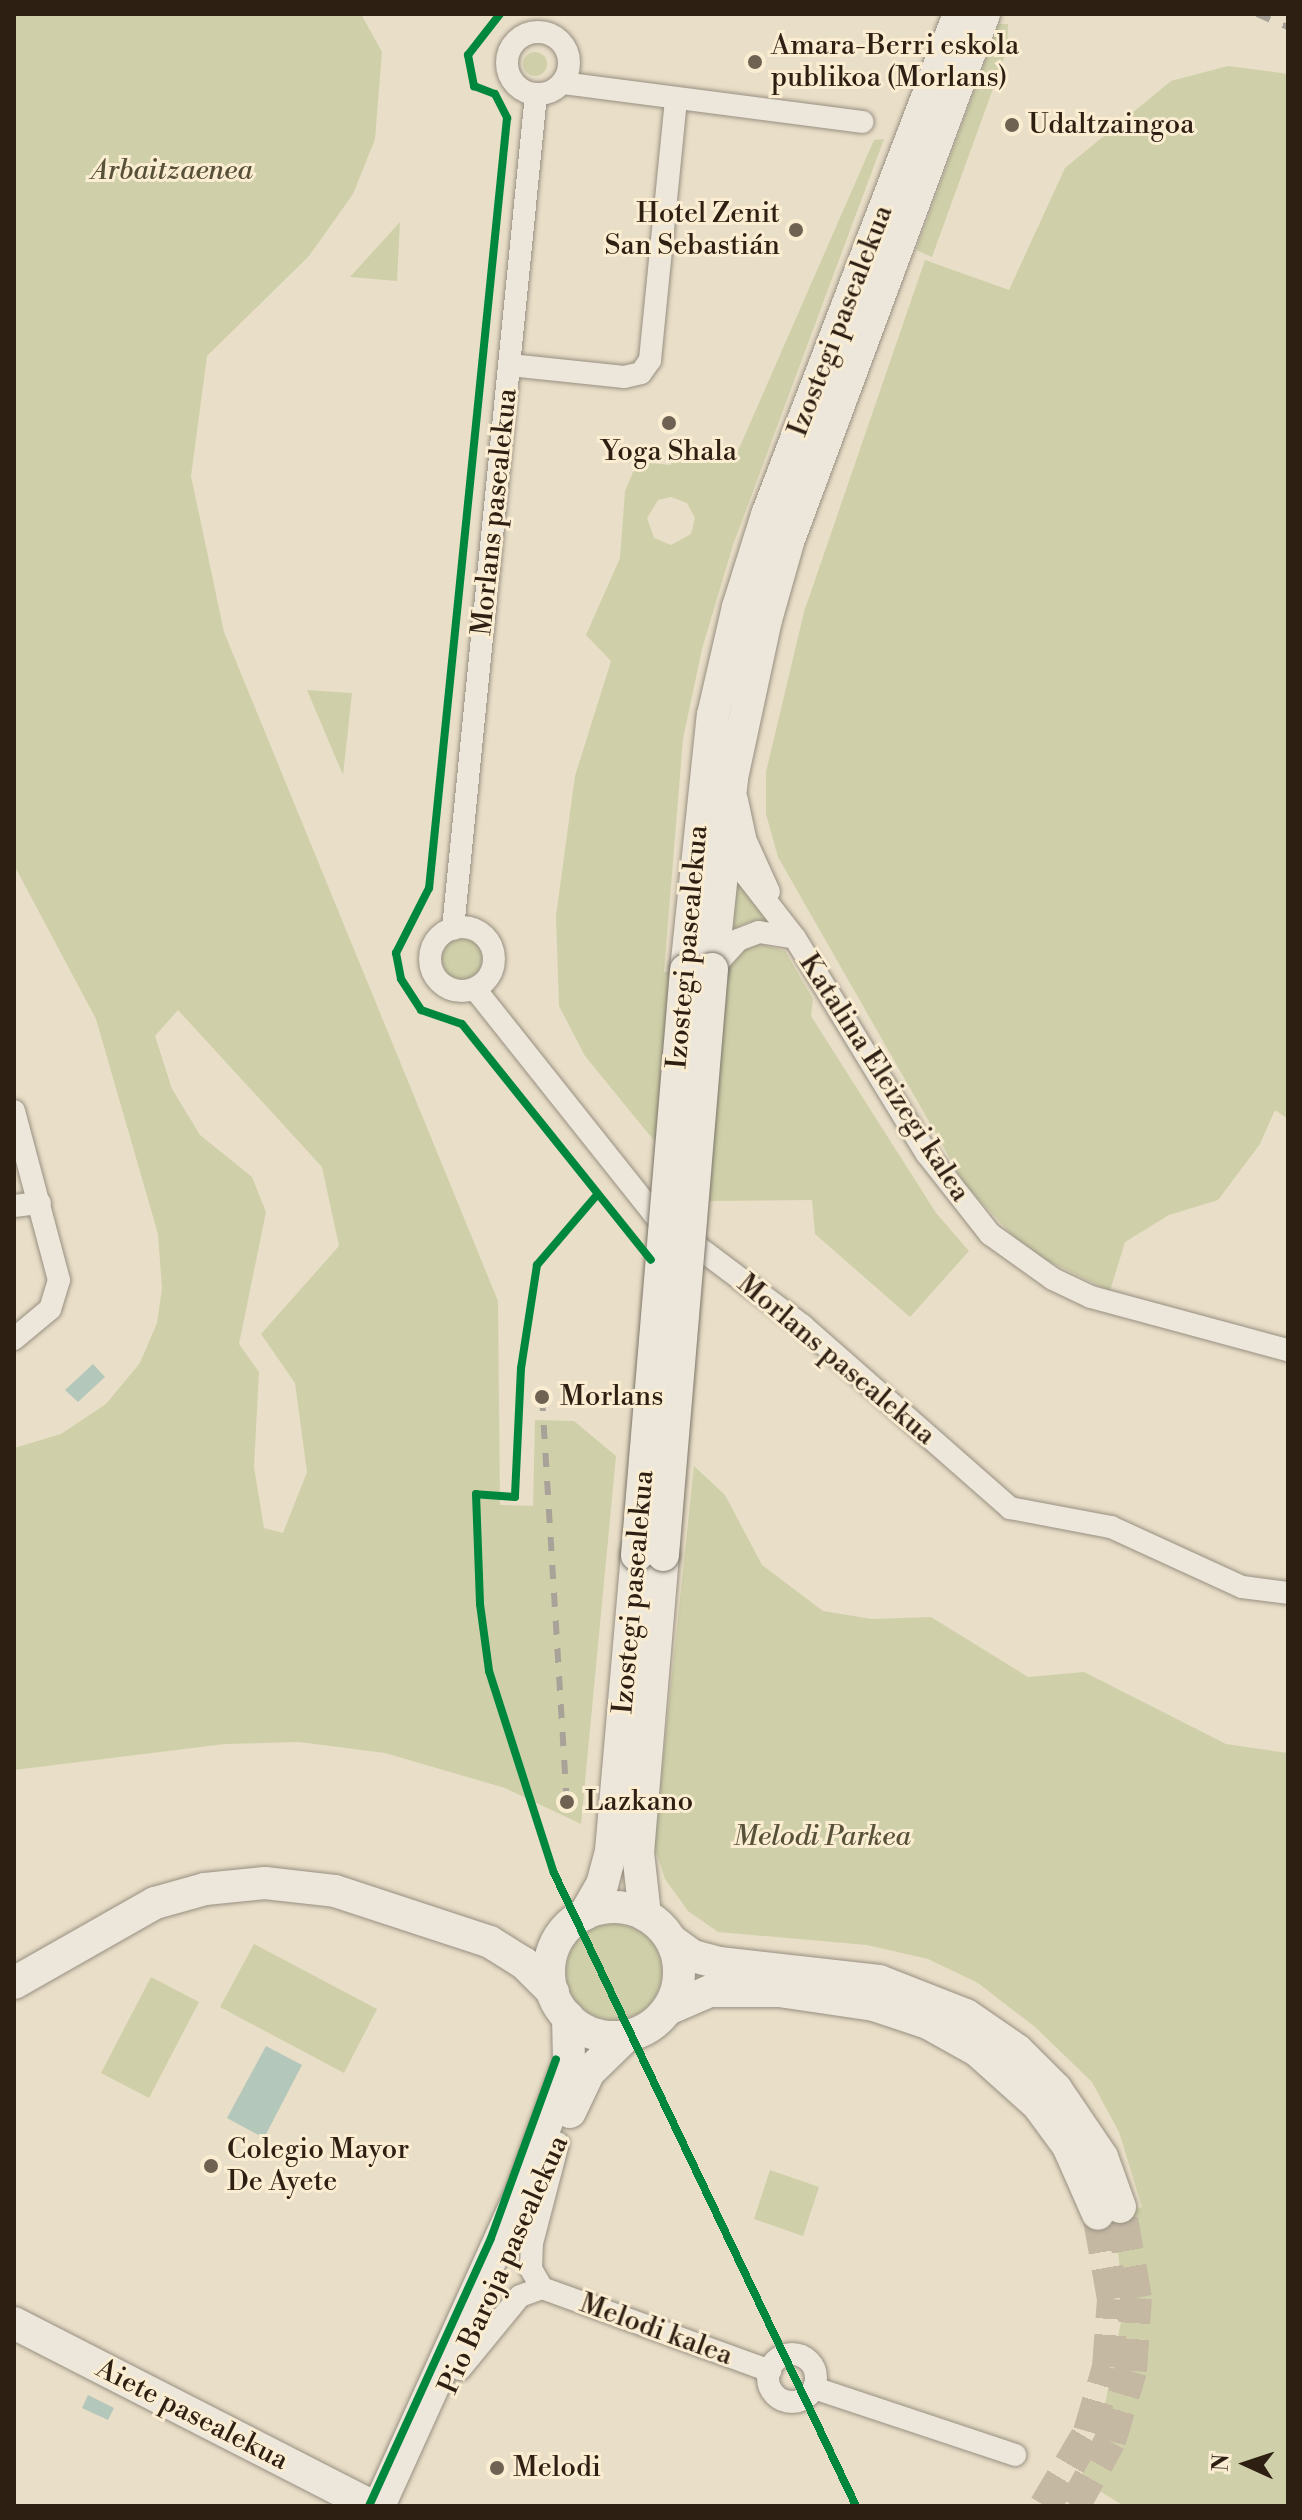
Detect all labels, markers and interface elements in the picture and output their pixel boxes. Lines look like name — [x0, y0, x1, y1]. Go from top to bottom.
place label: Amara-Berri eskola publikoa (Morlans) — [771, 29, 1019, 95]
marker: Amara-Berri eskola publikoa (Morlans) — [746, 53, 764, 71]
place label: Udaltzaingoa — [1028, 108, 1194, 142]
marker: Udaltzaingoa — [1003, 116, 1021, 134]
park label: Arbaitzaenea — [91, 154, 253, 188]
place label: Hotel Zenit San Sebastián — [604, 197, 780, 263]
street label: Izostegi pasealekua — [781, 201, 901, 441]
marker: Hotel Zenit San Sebastián — [787, 221, 805, 239]
street label: Morlans pasealekua — [465, 387, 525, 637]
marker: Yoga Shala — [660, 414, 678, 432]
place label: Yoga Shala — [601, 435, 737, 469]
street label: Izostegi pasealekua — [661, 824, 715, 1070]
street label: Katalina Eleizegi kalea — [791, 948, 977, 1208]
street label: Morlans pasealekua — [730, 1267, 942, 1453]
place label: Morlans — [560, 1380, 664, 1414]
marker: Morlans — [531, 1386, 553, 1408]
street label: Izostegi pasealekua — [607, 1469, 661, 1715]
place label: Lazkano — [585, 1785, 693, 1819]
marker: Lazkano — [556, 1791, 578, 1813]
park label: Melodi Parkea — [733, 1820, 911, 1854]
street label: Pio Baroja pasealekua — [432, 2131, 576, 2399]
place label: Colegio Mayor De Ayete — [227, 2133, 409, 2199]
marker: Colegio Mayor De Ayete — [202, 2157, 220, 2175]
street label: Melodi kalea — [575, 2287, 737, 2373]
street label: Aiete pasealekua — [90, 2352, 294, 2478]
north arrow — [1206, 2424, 1286, 2504]
place label: Melodi — [513, 2451, 601, 2485]
text: N — [1208, 2453, 1235, 2472]
marker: Melodi — [488, 2459, 506, 2477]

